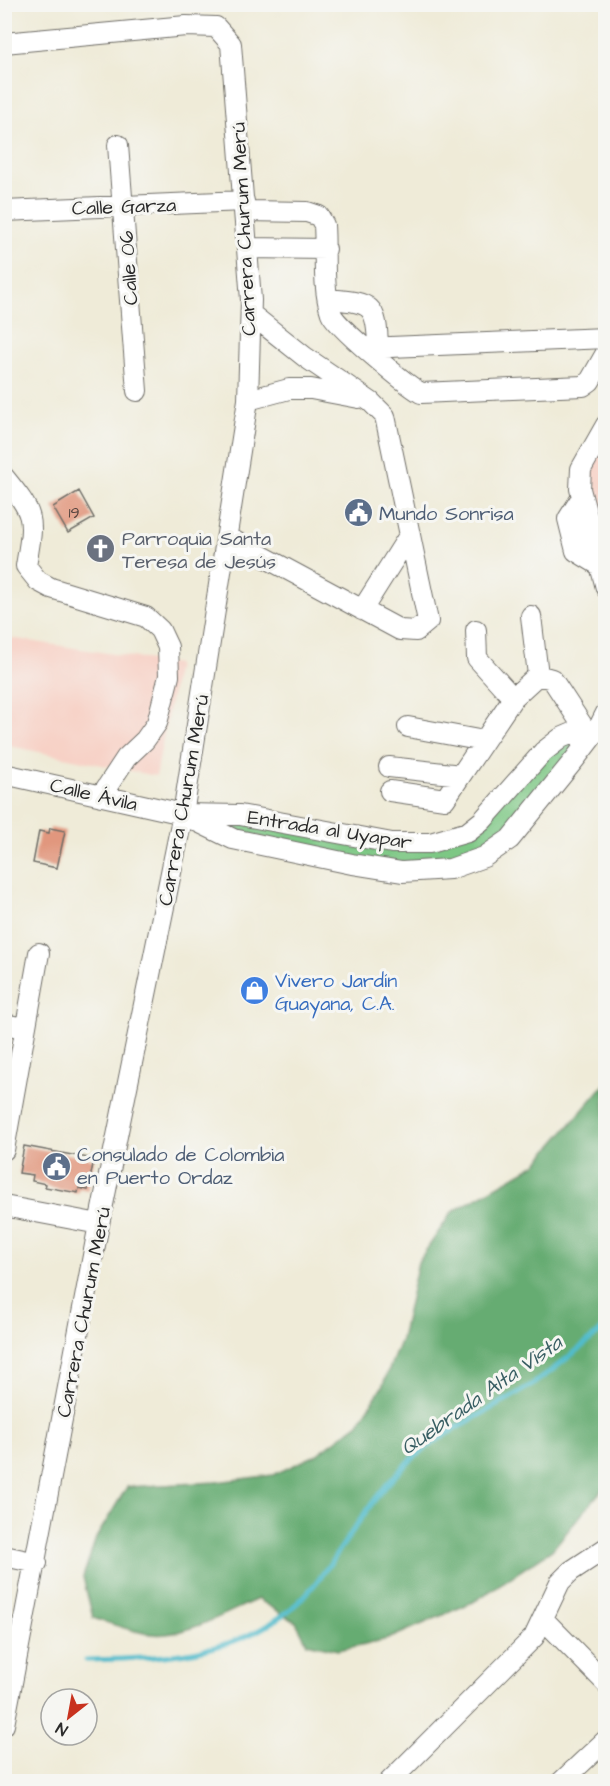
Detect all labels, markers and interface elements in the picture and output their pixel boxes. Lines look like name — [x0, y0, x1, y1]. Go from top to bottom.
street label: Carrera Churum Merú — [224, 121, 264, 337]
street label: Calle Garza — [71, 191, 177, 223]
street label: Calle 06 — [112, 229, 146, 306]
public building icon: Mundo Sonrisa — [342, 497, 374, 529]
place label: Mundo Sonrisa — [379, 500, 514, 528]
house number: 19 — [68, 502, 80, 524]
place label: Parroquia Santa Teresa de Jesús — [122, 525, 276, 576]
church icon: Parroquia Santa Teresa de Jesús — [85, 533, 117, 565]
street label: Carrera Churum Merú — [152, 692, 216, 908]
street label: Calle Ávila — [47, 771, 140, 819]
street label: Entrada al Uyapar — [246, 803, 414, 858]
place label: Vivero Jardín Guayana, C.A. — [275, 967, 397, 1019]
shop icon: Vivero Jardín Guayana, C.A. — [238, 975, 270, 1007]
place label: Consulado de Colombia en Puerto Ordaz — [77, 1141, 284, 1192]
public building icon: Consulado de Colombia en Puerto Ordaz — [40, 1150, 72, 1182]
street label: Carrera Churum Merú — [50, 1204, 118, 1420]
water label: Quebrada Alta Vista — [395, 1328, 569, 1462]
north arrow — [39, 1687, 99, 1747]
text: N — [52, 1717, 72, 1741]

